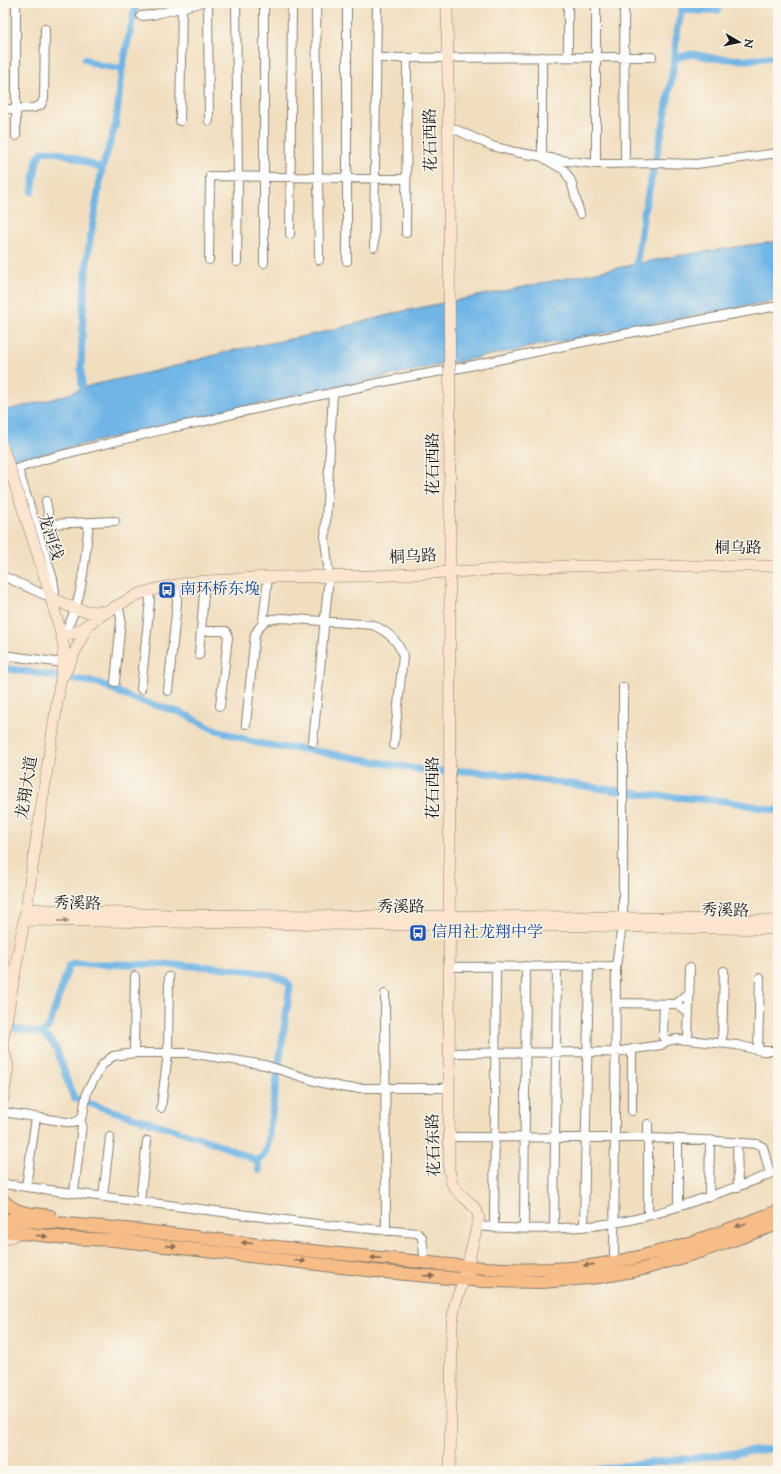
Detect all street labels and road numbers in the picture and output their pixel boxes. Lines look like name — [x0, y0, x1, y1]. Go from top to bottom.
street label: 花石西路 — [420, 108, 444, 172]
street label: 花石西路 — [423, 432, 446, 496]
street label: 龙河线 — [31, 511, 67, 563]
street label: 桐乌路 — [714, 538, 762, 561]
street label: 桐乌路 — [388, 545, 438, 571]
street label: 龙翔大道 — [12, 755, 44, 821]
street label: 花石西路 — [423, 756, 446, 820]
street label: 秀溪路 — [53, 893, 101, 917]
street label: 秀溪路 — [377, 897, 425, 920]
street label: 秀溪路 — [701, 900, 749, 924]
street label: 花石东路 — [422, 1113, 448, 1177]

